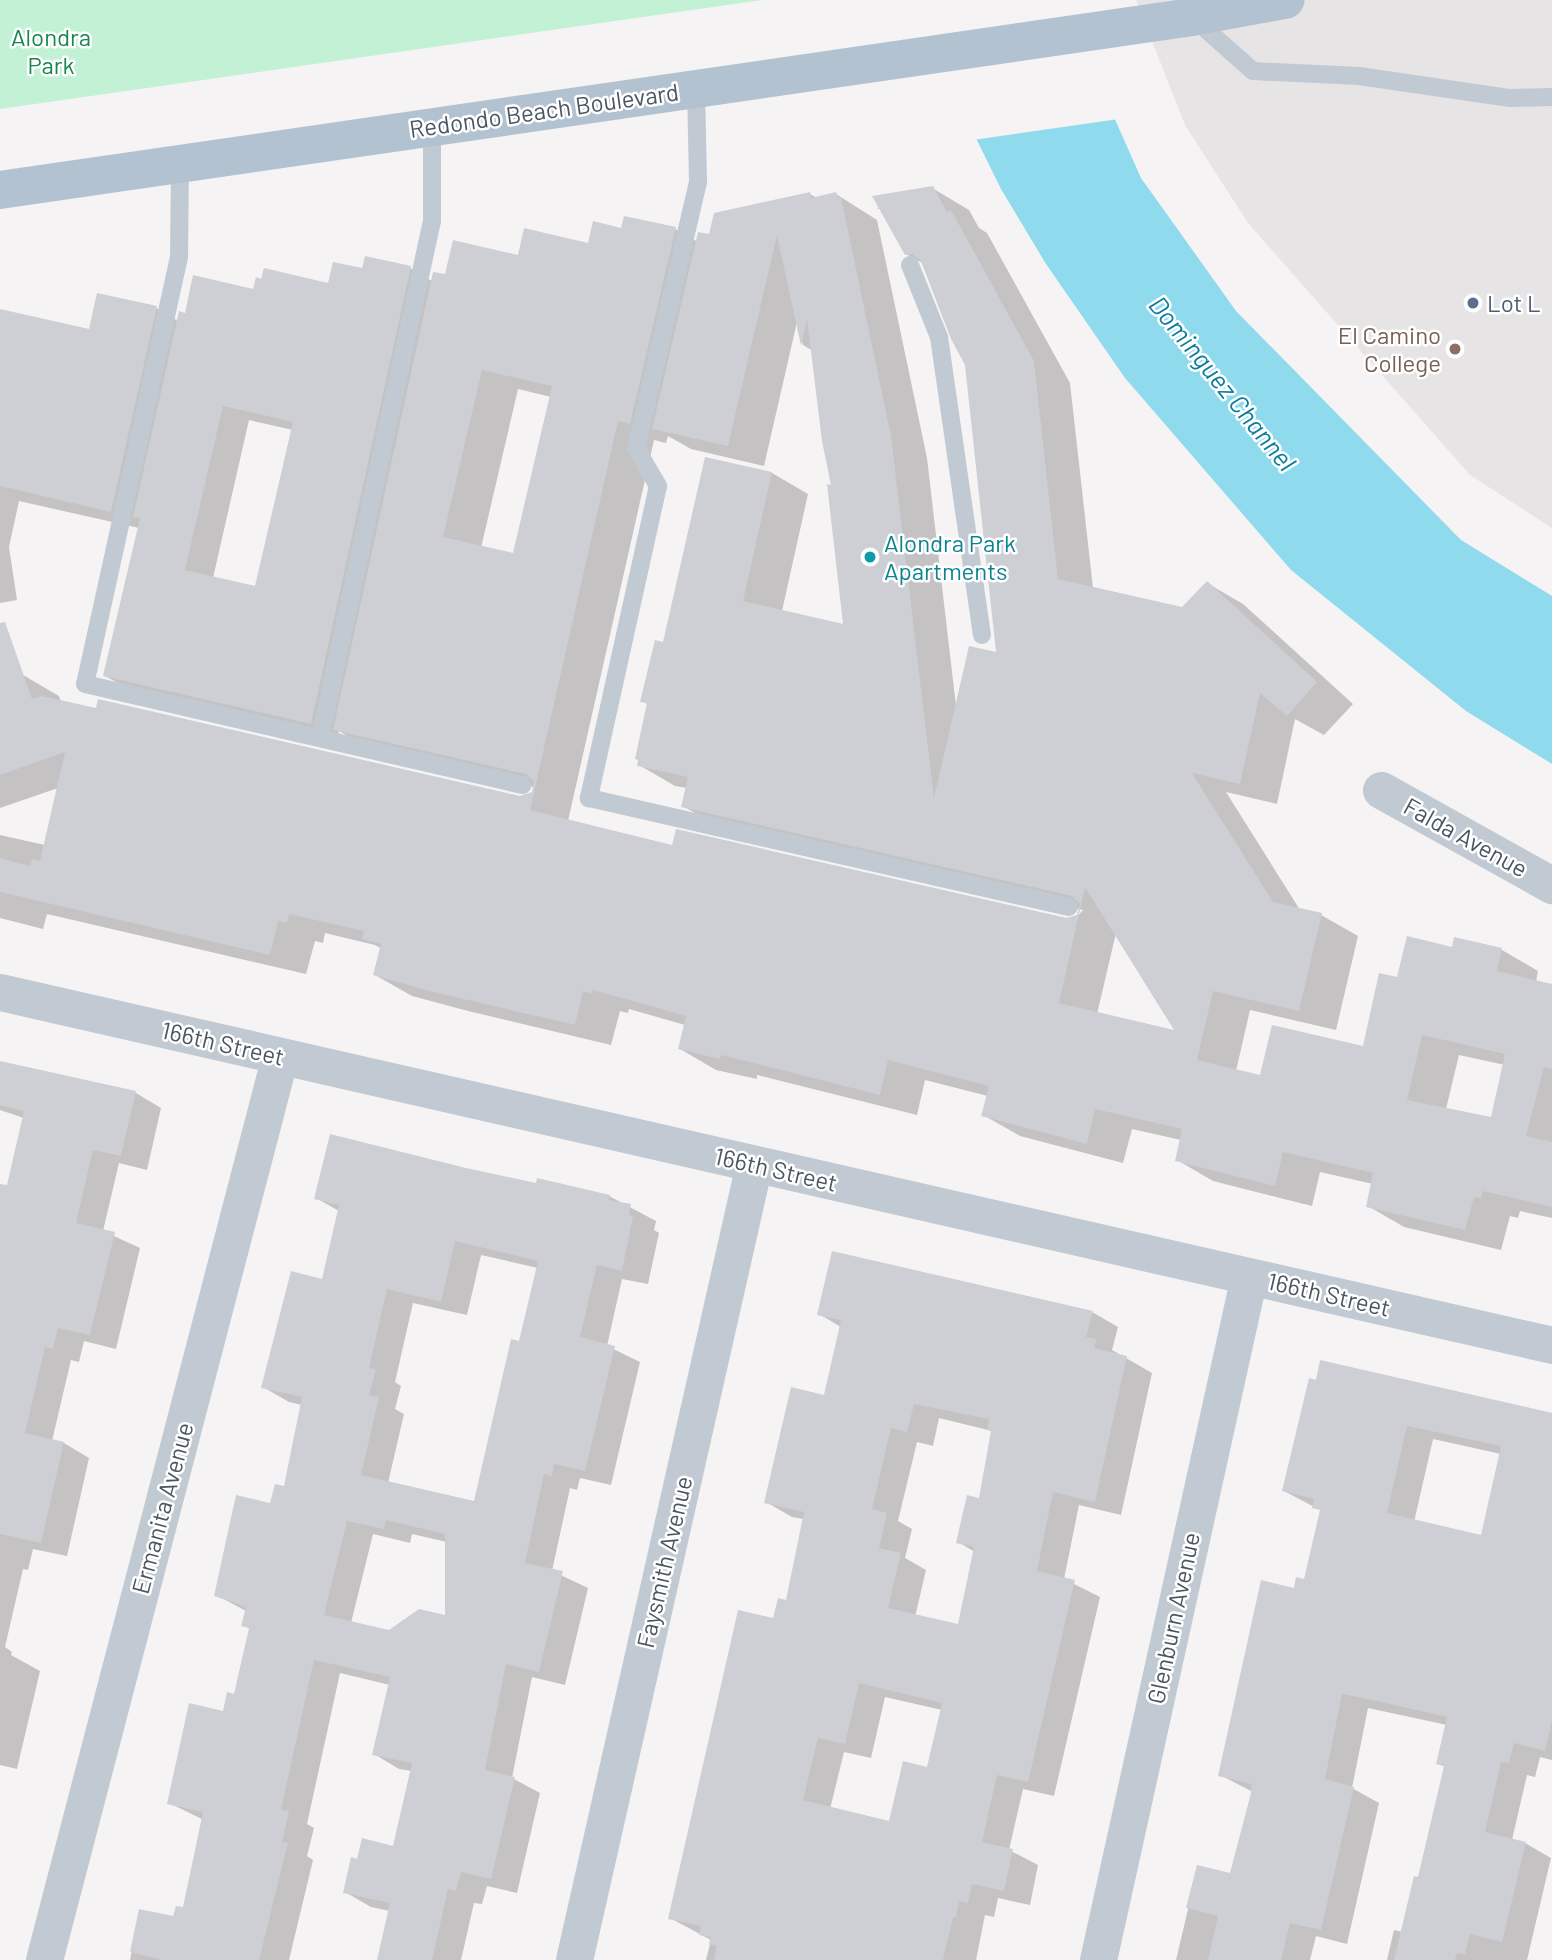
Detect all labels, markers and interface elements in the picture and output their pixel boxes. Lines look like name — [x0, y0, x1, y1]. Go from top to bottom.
park label: Alondra Park — [11, 23, 91, 79]
street label: Redondo Beach Boulevard — [407, 77, 681, 143]
water label: Dominguez Channel — [1143, 289, 1303, 477]
place label: Lot L — [1487, 289, 1541, 317]
marker: Lot L — [1465, 295, 1481, 311]
place label: El Camino College — [1338, 321, 1441, 377]
marker: El Camino College — [1447, 341, 1463, 357]
place label: Alondra Park Apartments — [884, 529, 1016, 585]
marker: Alondra Park Apartments — [862, 549, 878, 565]
street label: Falda Avenue — [1399, 791, 1533, 883]
street label: 166th Street — [159, 1015, 287, 1071]
street label: 166th Street — [712, 1141, 840, 1197]
street label: 166th Street — [1265, 1266, 1393, 1322]
street label: Ermanita Avenue — [125, 1419, 199, 1597]
street label: Faysmith Avenue — [630, 1473, 698, 1651]
street label: Glenburn Avenue — [1141, 1530, 1205, 1706]

